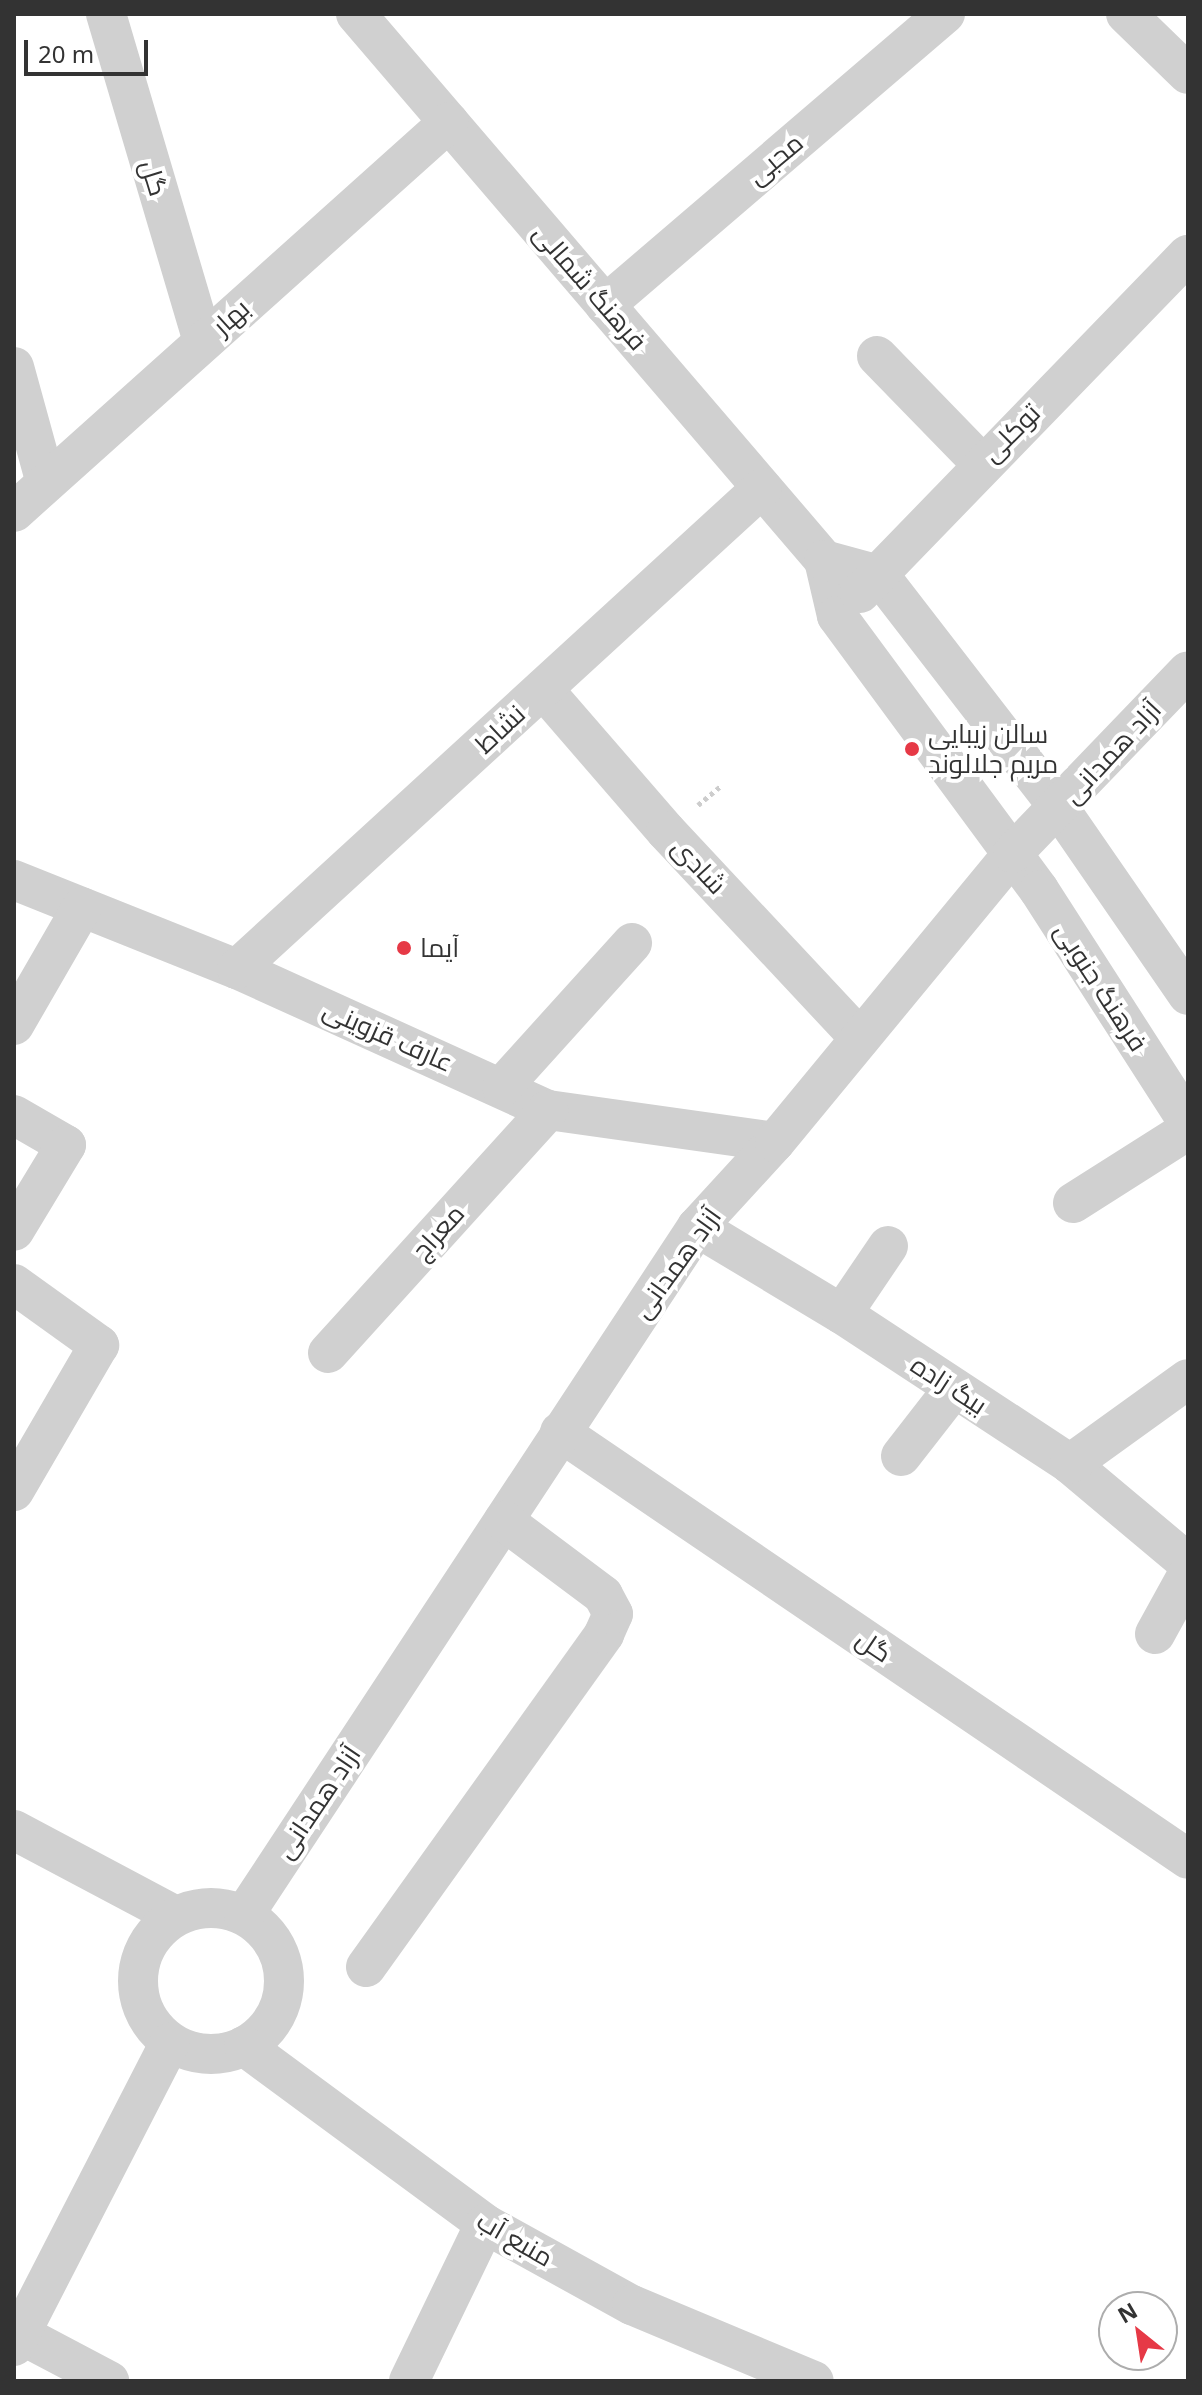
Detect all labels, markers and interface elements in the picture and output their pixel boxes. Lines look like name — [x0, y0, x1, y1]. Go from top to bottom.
scale bar — [28, 24, 152, 74]
text: 20 m — [38, 37, 94, 70]
street label: محبی — [741, 127, 809, 191]
street label: گل — [134, 156, 174, 200]
street label: فرهنگ شمالی — [527, 218, 653, 356]
street label: بهار — [206, 292, 256, 342]
street label: توکلی — [976, 398, 1046, 468]
street label: آزاد همدانی — [1057, 694, 1167, 810]
street label: نشاط — [469, 698, 531, 760]
place label: سالن زیبایی مریم جلالوند — [928, 718, 1058, 780]
marker: سالن زیبایی مریم جلالوند — [903, 740, 921, 758]
street label: شادی — [665, 832, 733, 900]
street label: فرهنگ جنوبی — [1048, 917, 1154, 1057]
place label: آيما — [420, 932, 459, 964]
marker: آيما — [395, 939, 413, 957]
street label: عارف قزوینی — [318, 994, 458, 1078]
street label: معراج — [405, 1198, 471, 1266]
street label: آزاد همدانی — [626, 1202, 728, 1324]
street label: بیگ زاده — [905, 1349, 993, 1421]
street label: گل — [850, 1623, 898, 1669]
street label: آزاد همدانی — [269, 1740, 367, 1864]
street label: منبع آب — [471, 2205, 559, 2273]
north arrow — [1098, 2291, 1178, 2371]
text: N — [1112, 2294, 1142, 2329]

